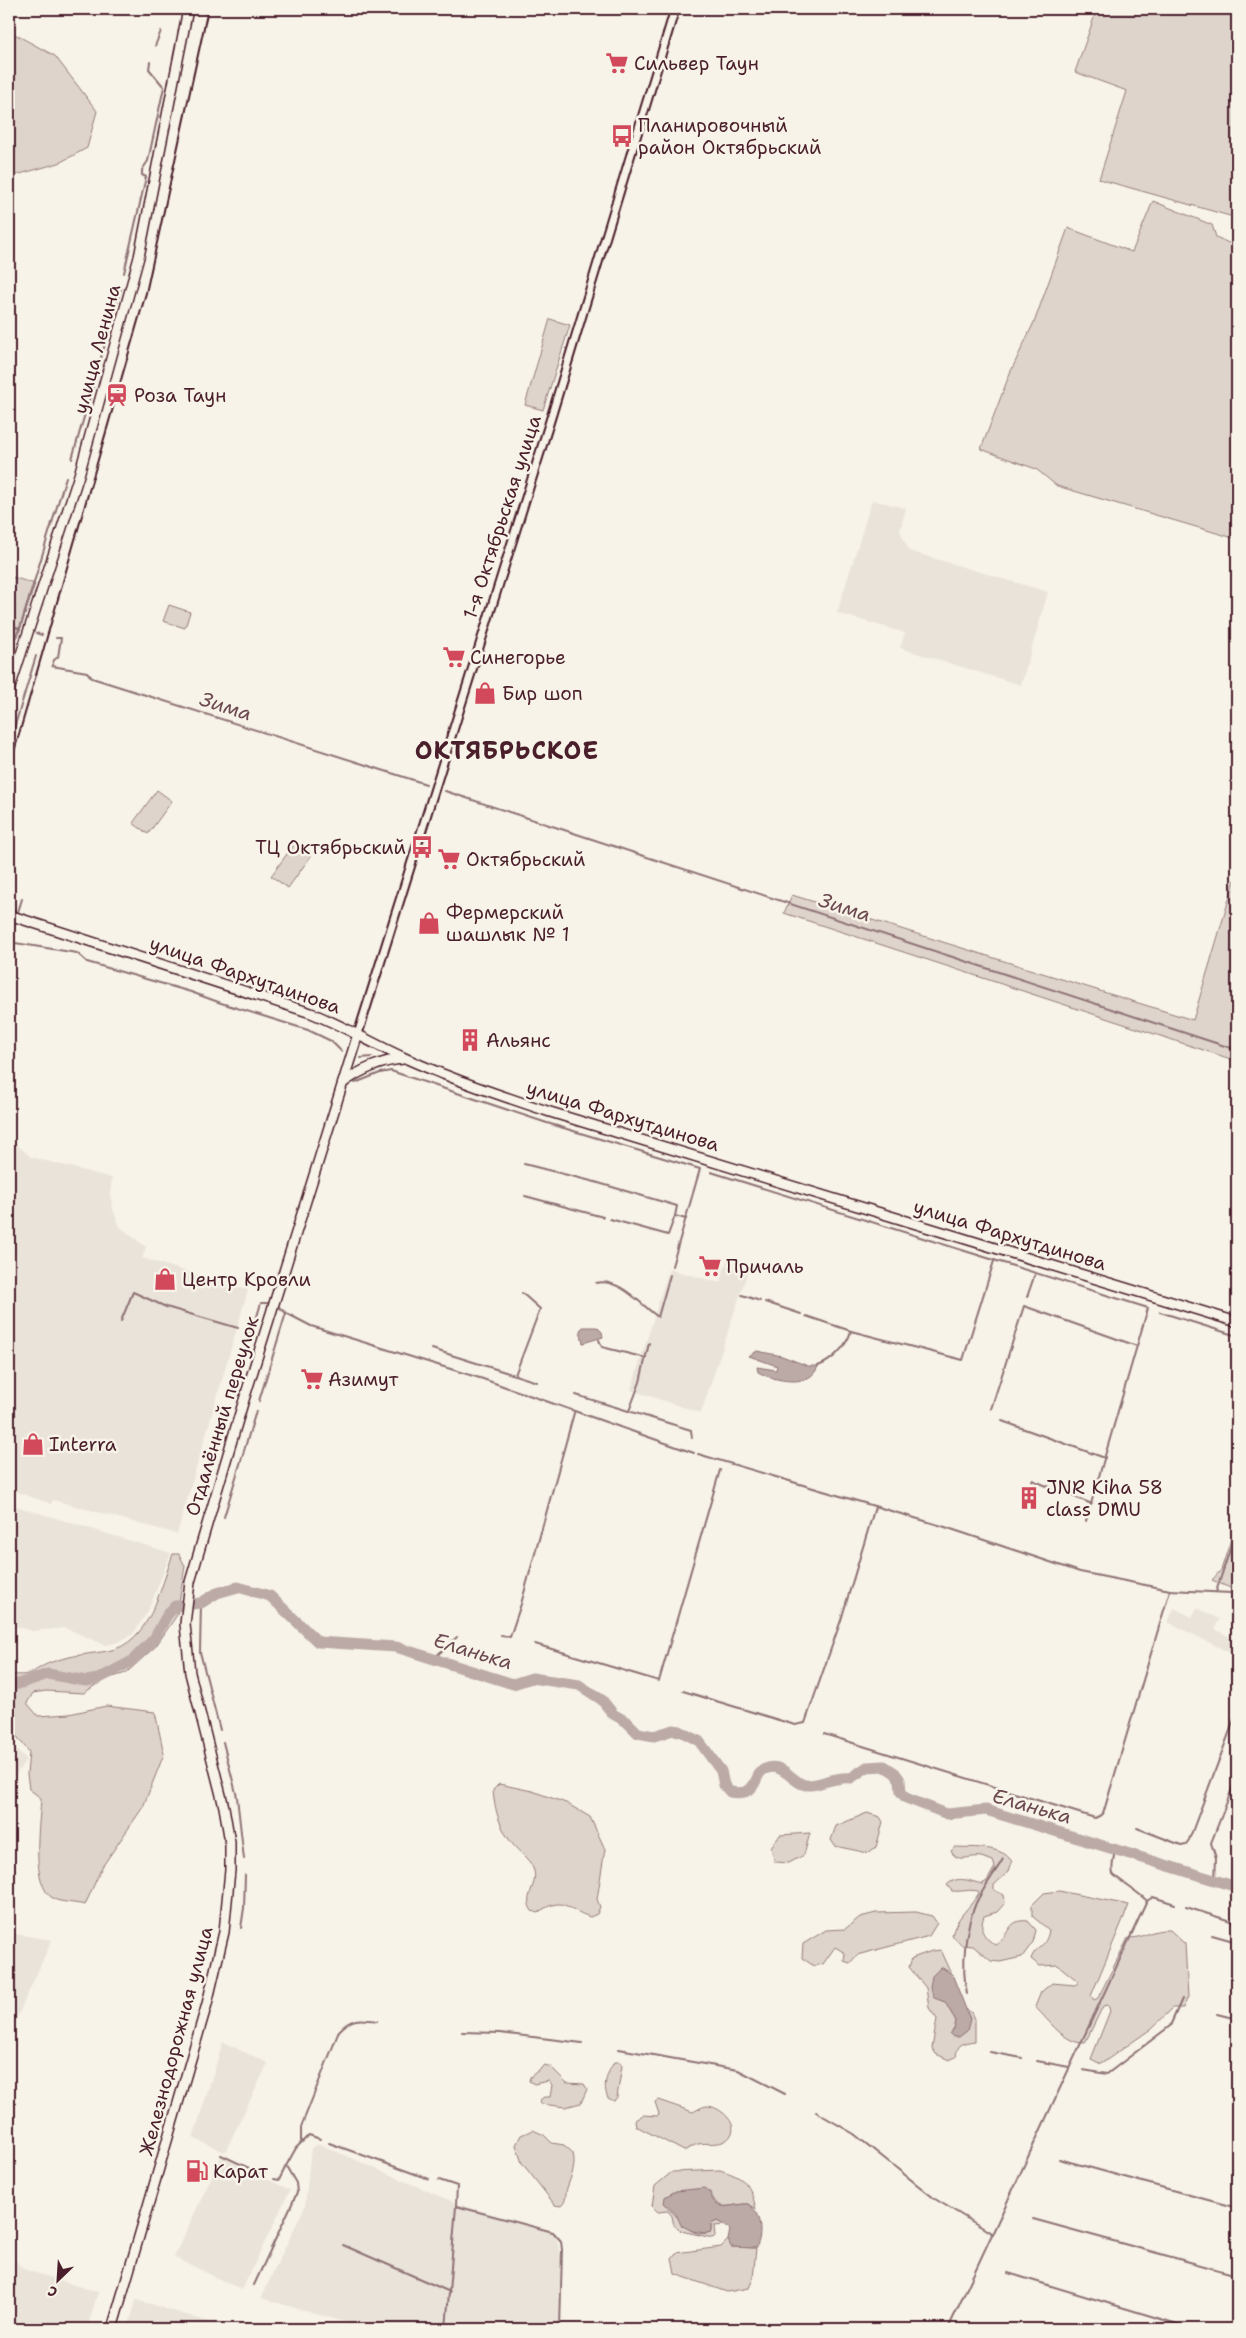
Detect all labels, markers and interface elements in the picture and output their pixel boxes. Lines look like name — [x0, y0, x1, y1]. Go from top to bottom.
supermarket icon: Сильвер Таун — [604, 50, 630, 76]
place label: Сильвер Таун — [634, 51, 759, 76]
place label: Планировочный район Октябрьский — [638, 113, 821, 160]
bus stop icon: Планировочный район Октябрьский — [609, 123, 635, 149]
street label: улица Ленина — [68, 281, 126, 417]
station icon: Роза Таун — [104, 382, 130, 408]
place label: Роза Таун — [134, 383, 226, 408]
street label: 1-я Октябрьская улица — [457, 412, 547, 622]
supermarket icon: Синегорье — [441, 644, 467, 670]
place label: Синегорье — [470, 645, 566, 670]
shop icon: Бир шоп — [472, 680, 498, 706]
place label: Бир шоп — [502, 681, 583, 706]
water label: Зима — [197, 685, 255, 727]
district label: ОКТЯБРЬСКОЕ — [415, 735, 599, 767]
bus stop icon: ТЦ Октябрьский — [409, 834, 435, 860]
place label: ТЦ Октябрьский — [255, 835, 406, 860]
supermarket icon: Октябрьский — [436, 846, 462, 872]
place label: Октябрьский — [466, 847, 586, 872]
water label: Зима — [816, 886, 874, 928]
place label: Фермерский шашлык № 1 — [446, 900, 570, 947]
shop icon: Фермерский шашлык № 1 — [416, 910, 442, 936]
street label: улица Фархутдинова — [146, 931, 344, 1019]
building icon: Альянс — [457, 1027, 483, 1053]
place label: Альянс — [486, 1028, 551, 1053]
street label: улица Фархутдинова — [524, 1075, 723, 1157]
street label: улица Фархутдинова — [911, 1194, 1110, 1276]
supermarket icon: Причаль — [697, 1253, 723, 1279]
place label: Причаль — [726, 1254, 804, 1279]
shop icon: Центр Кровли — [152, 1266, 178, 1292]
place label: Центр Кровли — [182, 1267, 311, 1292]
street label: Отдалённый переулок — [180, 1313, 264, 1519]
supermarket icon: Азимут — [299, 1366, 325, 1392]
place label: Азимут — [328, 1367, 399, 1392]
shop icon: Interra — [20, 1431, 46, 1457]
place label: Interra — [49, 1432, 117, 1457]
place label: JNR Kiha 58 class DMU — [1046, 1475, 1163, 1522]
building icon: JNR Kiha 58 class DMU — [1016, 1485, 1042, 1511]
water label: Еланька — [430, 1627, 516, 1675]
water label: Еланька — [989, 1782, 1075, 1830]
street label: Железнодорожная улица — [133, 1924, 219, 2158]
fuel station icon: Карат — [184, 2158, 210, 2184]
place label: Карат — [213, 2159, 268, 2184]
north arrow — [32, 2256, 82, 2306]
text: С — [45, 2282, 60, 2302]

